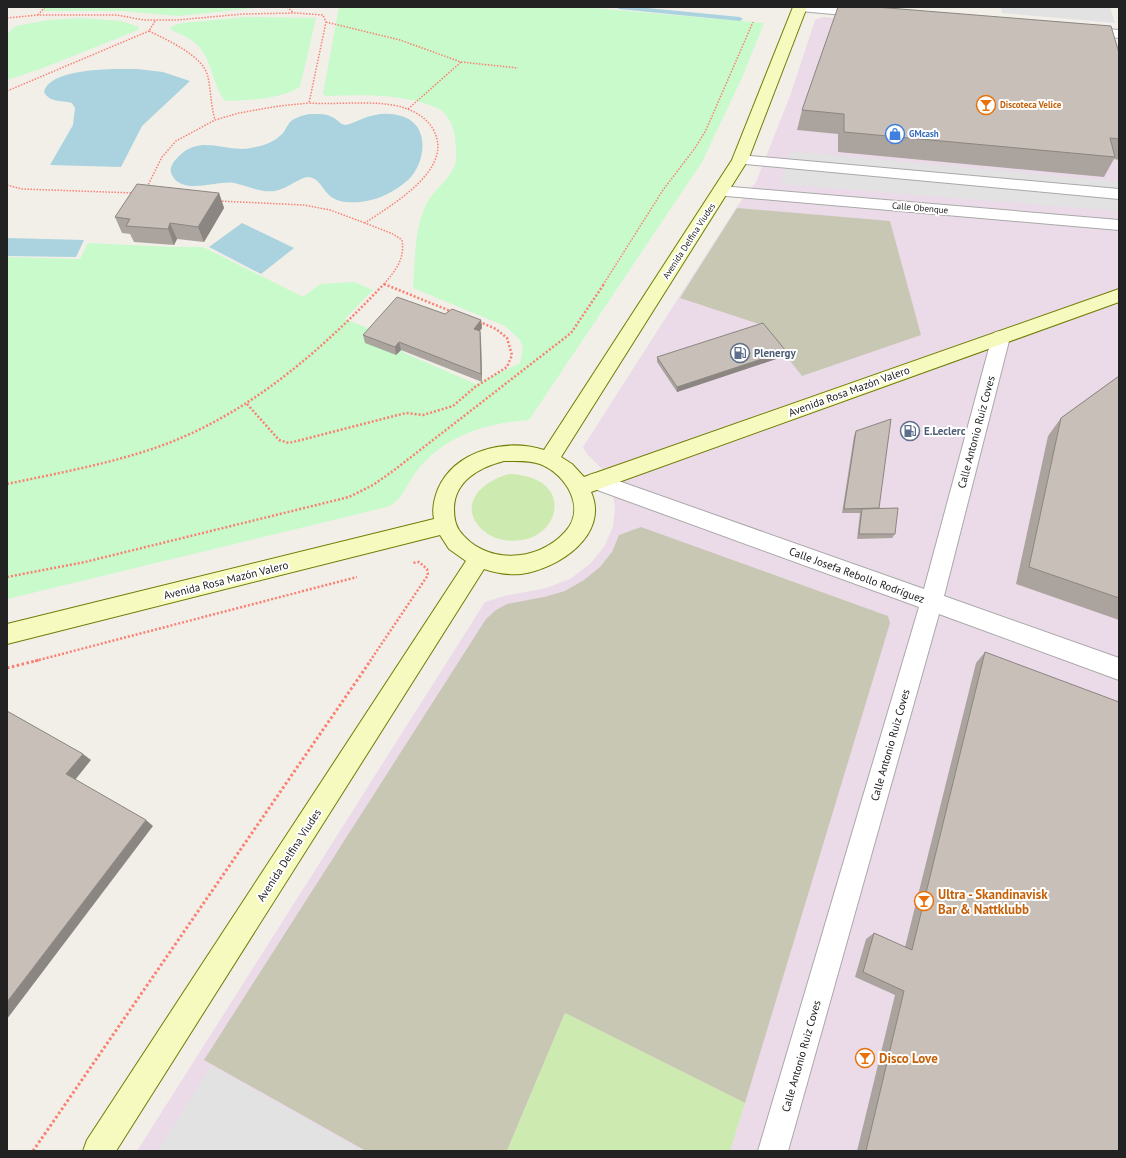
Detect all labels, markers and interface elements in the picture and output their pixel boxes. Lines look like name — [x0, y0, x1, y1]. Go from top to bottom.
bar icon: Discoteca Velice — [975, 94, 997, 116]
place label: Discoteca Velice — [1000, 99, 1062, 110]
shop icon: GMcash — [884, 123, 906, 145]
place label: GMcash — [909, 128, 939, 139]
street label: Calle Obenque — [891, 200, 949, 215]
street label: Avenida Delfina Viudes — [660, 201, 717, 281]
fuel station icon: Plenergy — [729, 342, 751, 364]
place label: Plenergy — [754, 346, 796, 360]
street label: Avenida Rosa Mazón Valero — [786, 362, 912, 419]
street label: Calle Antonio Ruiz Coves — [954, 374, 998, 490]
fuel station icon: E.Leclerc — [899, 420, 921, 442]
place label: E.Leclerc — [924, 424, 966, 438]
street label: Calle Josefa Rebollo Rodríguez — [787, 544, 927, 606]
street label: Avenida Rosa Mazón Valero — [162, 558, 290, 602]
street label: Calle Antonio Ruiz Coves — [867, 687, 913, 803]
street label: Avenida Delfina Viudes — [254, 806, 324, 904]
place label: Ultra - Skandinavisk Bar & Nattklubb — [938, 886, 1048, 918]
bar icon: Ultra - Skandinavisk Bar & Nattklubb — [913, 890, 935, 912]
street label: Calle Antonio Ruiz Coves — [778, 998, 824, 1114]
bar icon: Disco Love — [854, 1047, 876, 1069]
place label: Disco Love — [879, 1050, 938, 1067]

